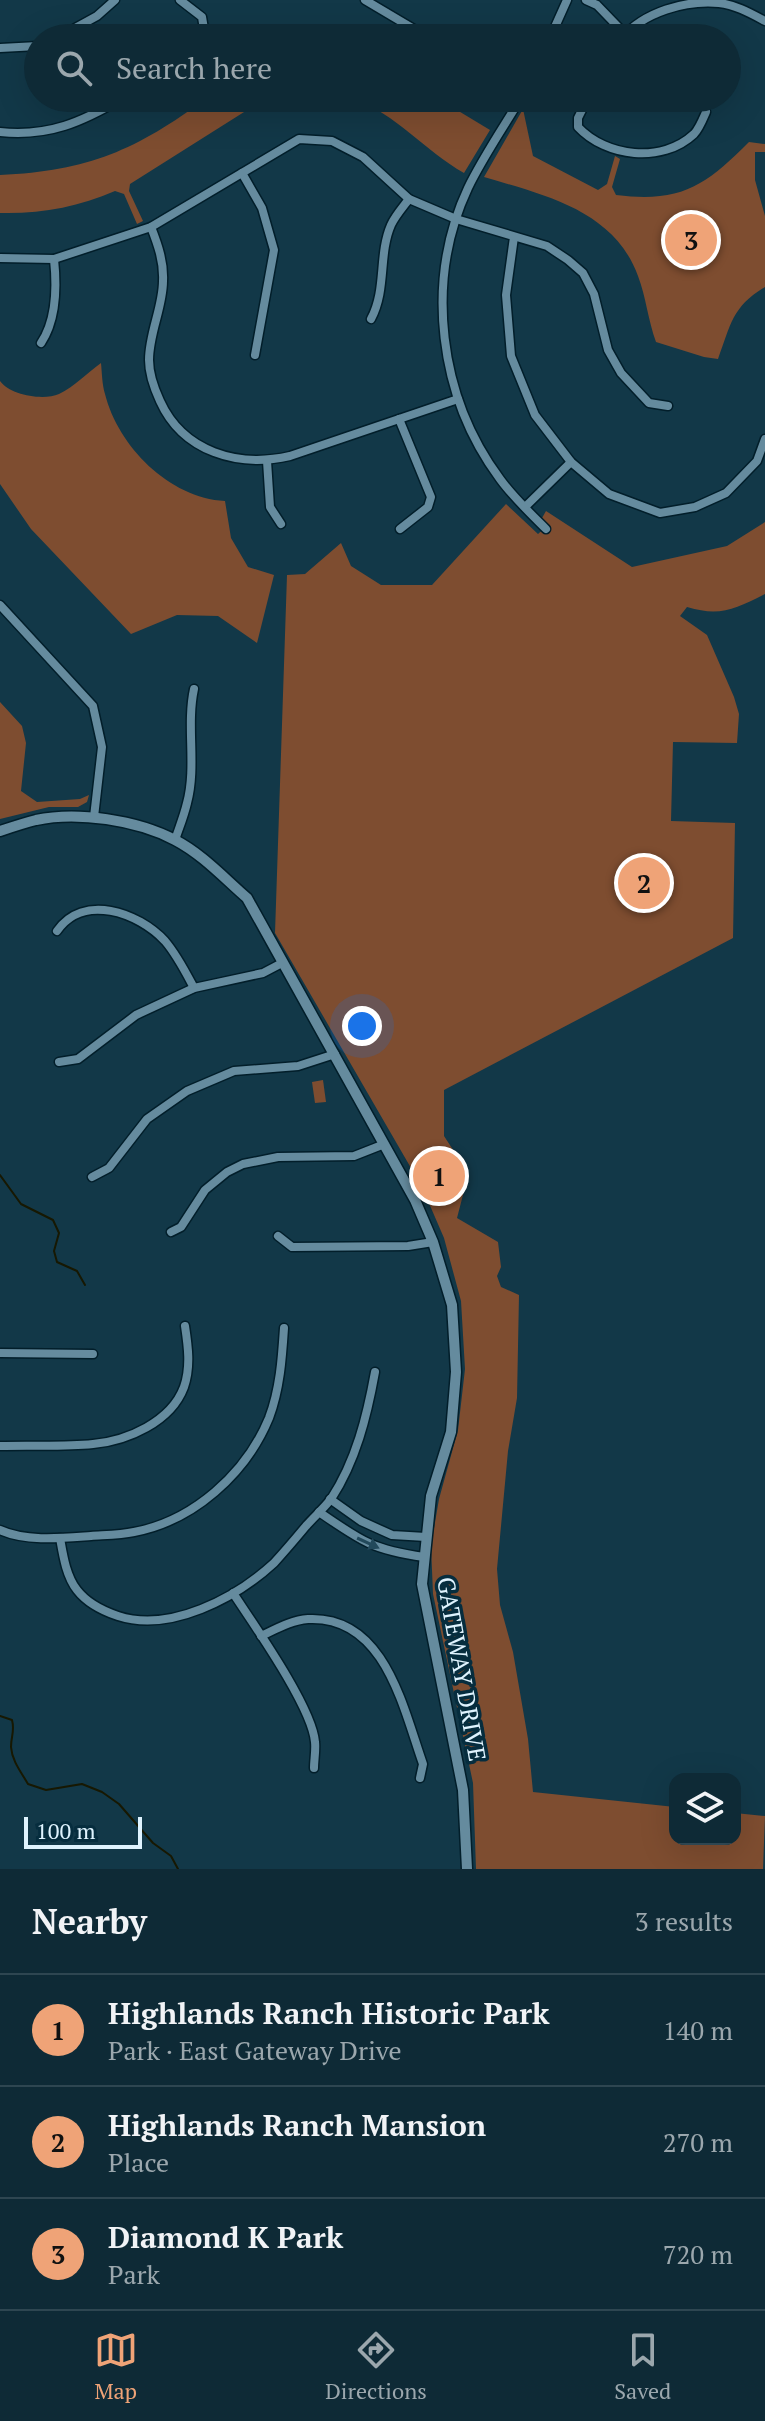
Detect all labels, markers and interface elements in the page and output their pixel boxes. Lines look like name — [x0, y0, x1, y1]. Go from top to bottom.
search box — [24, 24, 741, 112]
icon: search — [52, 46, 96, 90]
text: Search here — [116, 48, 272, 88]
pin: 3 — [665, 210, 717, 270]
pin: 2 — [618, 853, 670, 913]
your location — [342, 1006, 382, 1046]
pin: 1 — [413, 1146, 465, 1206]
one-way arrow — [356, 1536, 380, 1550]
street label: GATEWAY DRIVE — [430, 1574, 494, 1764]
map controls — [669, 1773, 741, 1845]
button: layers — [669, 1773, 741, 1845]
scale bar — [24, 1813, 142, 1849]
text: 100 m — [36, 1816, 96, 1845]
text: Nearby — [32, 1899, 147, 1944]
text: 3 results — [635, 1904, 733, 1938]
text: Highlands Ranch Historic Park — [108, 1993, 550, 2033]
text: 1 — [51, 2013, 65, 2047]
text: 140 m — [663, 2013, 733, 2047]
text: Park · East Gateway Drive — [108, 2033, 402, 2067]
text: Highlands Ranch Mansion — [108, 2105, 486, 2145]
text: 2 — [51, 2125, 65, 2159]
text: 270 m — [663, 2125, 733, 2159]
text: Place — [108, 2145, 169, 2179]
text: Diamond K Park — [108, 2217, 343, 2257]
text: 3 — [51, 2237, 65, 2271]
text: 720 m — [663, 2237, 733, 2271]
text: Park — [108, 2257, 160, 2291]
tab: Map — [94, 2328, 138, 2405]
tab: Directions — [325, 2328, 427, 2405]
tab: Saved — [614, 2328, 671, 2405]

